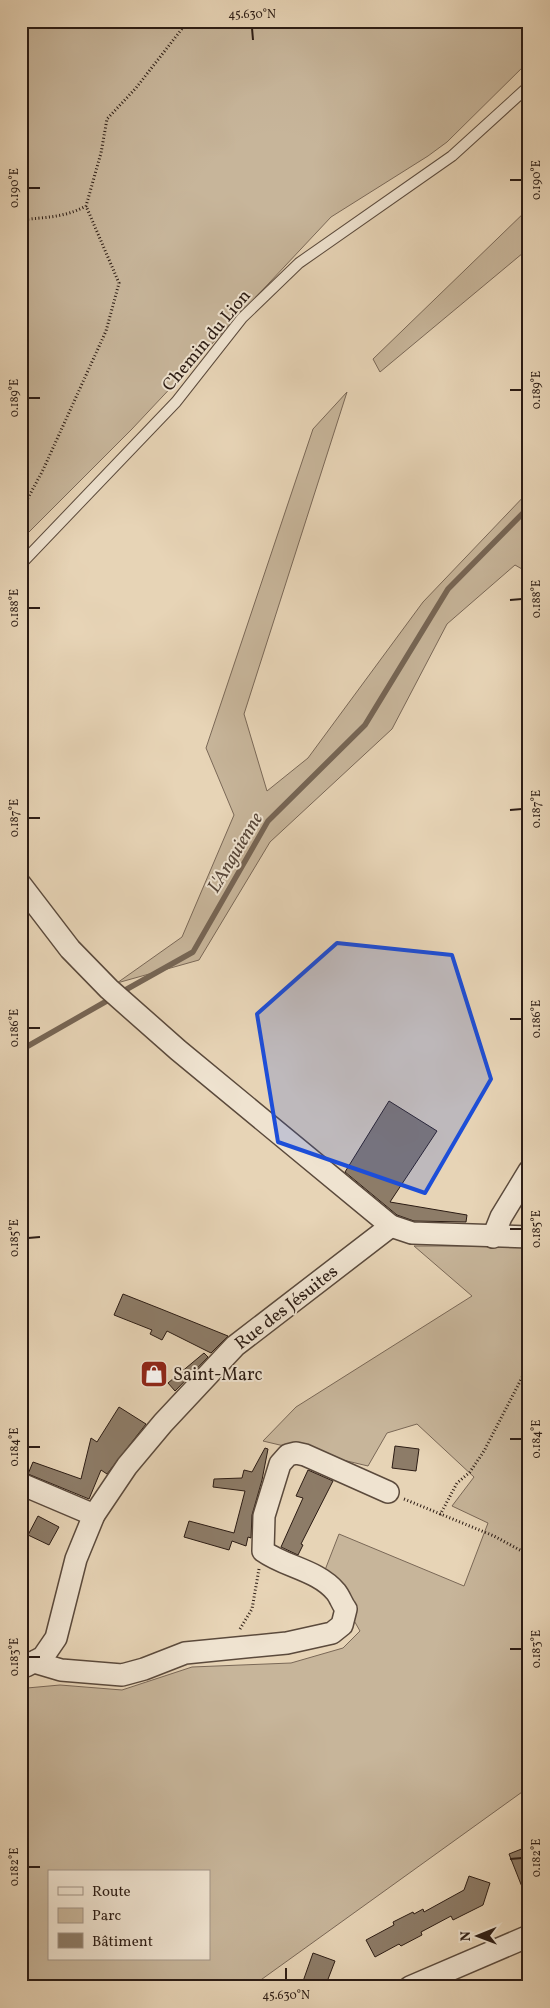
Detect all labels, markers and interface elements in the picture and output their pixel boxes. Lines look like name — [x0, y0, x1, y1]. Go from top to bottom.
text: 45.630°N — [228, 7, 276, 23]
text: 0.190°E — [529, 160, 545, 200]
text: 0.190°E — [7, 168, 23, 208]
street label: Chemin du Lion — [157, 284, 258, 397]
text: 0.189°E — [529, 371, 545, 409]
text: 0.189°E — [7, 379, 23, 417]
text: 0.188°E — [529, 580, 545, 618]
text: 0.188°E — [7, 589, 23, 627]
text: 0.187°E — [529, 790, 545, 828]
text: 0.187°E — [7, 799, 23, 837]
water label: L'Anguienne — [202, 808, 270, 898]
text: 0.186°E — [529, 1000, 545, 1038]
text: 0.186°E — [7, 1009, 23, 1047]
text: 0.185°E — [529, 1210, 545, 1248]
text: 0.185°E — [7, 1219, 23, 1257]
street label: Rue des Jésuites — [230, 1260, 344, 1356]
shop icon: Saint-Marc — [139, 1359, 169, 1389]
place label: Saint-Marc — [173, 1363, 263, 1388]
text: 0.184°E — [529, 1420, 545, 1458]
text: 0.184°E — [7, 1428, 23, 1466]
text: 0.183°E — [529, 1630, 545, 1668]
text: 0.183°E — [7, 1638, 23, 1676]
text: 0.182°E — [529, 1839, 545, 1877]
text: 0.182°E — [7, 1848, 23, 1886]
legend — [48, 1870, 210, 1960]
text: Route — [92, 1882, 131, 1903]
text: Parc — [92, 1906, 121, 1927]
north arrow — [452, 1910, 502, 1960]
text: N — [457, 1931, 476, 1941]
text: Bâtiment — [92, 1932, 153, 1953]
text: 45.630°N — [262, 1988, 310, 2004]

